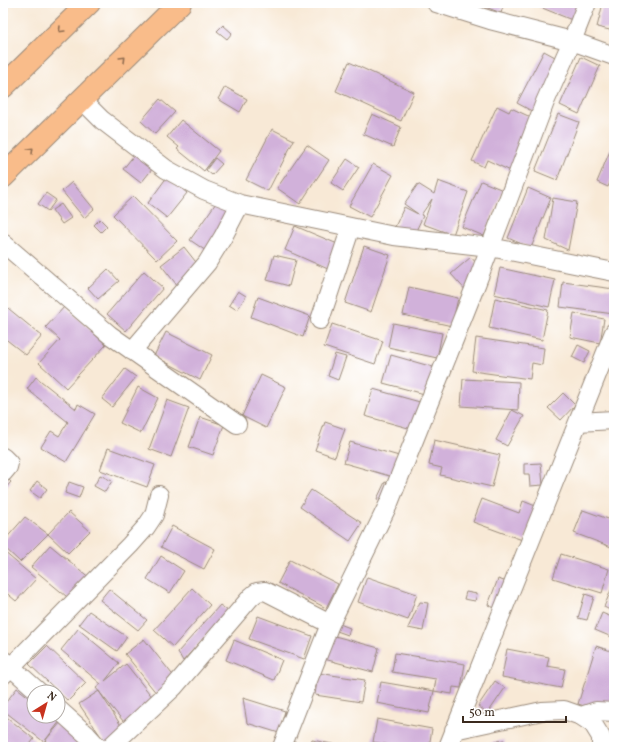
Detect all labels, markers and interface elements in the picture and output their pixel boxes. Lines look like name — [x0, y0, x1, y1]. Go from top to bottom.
one-way arrow — [58, 25, 66, 33]
one-way arrow — [118, 56, 126, 64]
one-way arrow — [26, 147, 34, 155]
north arrow — [26, 684, 66, 724]
text: N — [43, 689, 59, 706]
scale bar — [463, 698, 566, 724]
text: 50 m — [469, 705, 495, 721]

